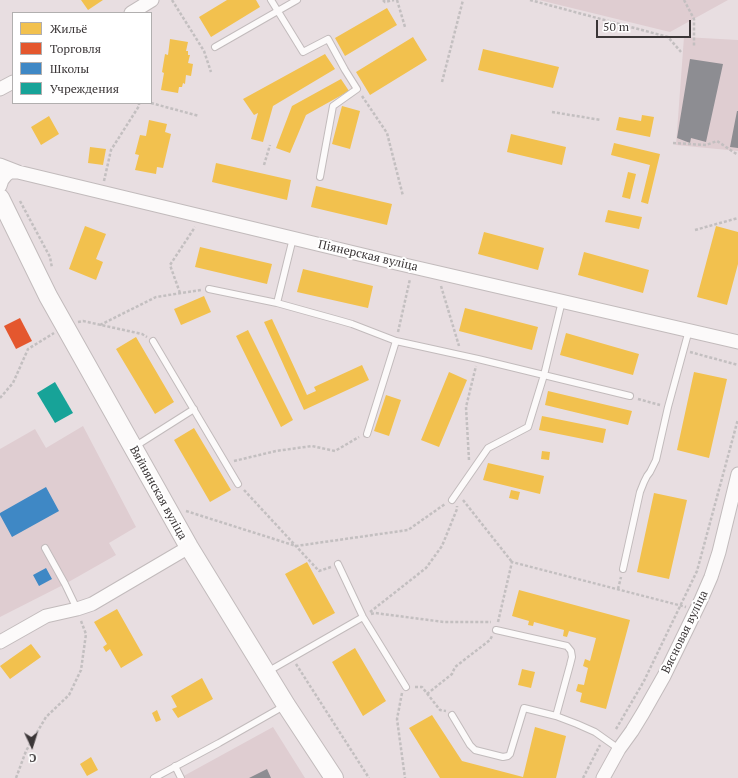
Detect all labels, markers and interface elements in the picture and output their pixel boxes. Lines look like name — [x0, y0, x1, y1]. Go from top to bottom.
legend — [12, 12, 152, 104]
scale bar — [598, 12, 693, 38]
text: 50 m — [603, 19, 629, 34]
text: Жильё — [50, 21, 87, 36]
text: Торговля — [50, 41, 101, 56]
text: Школы — [50, 61, 89, 76]
text: Учреждения — [50, 81, 119, 96]
street label: Піянерская вуліца — [317, 238, 419, 274]
street label: Вяйнянская вуліца — [126, 443, 190, 543]
street label: Вясновая вуліца — [659, 588, 711, 676]
north arrow — [12, 726, 52, 766]
text: С — [29, 751, 37, 765]

